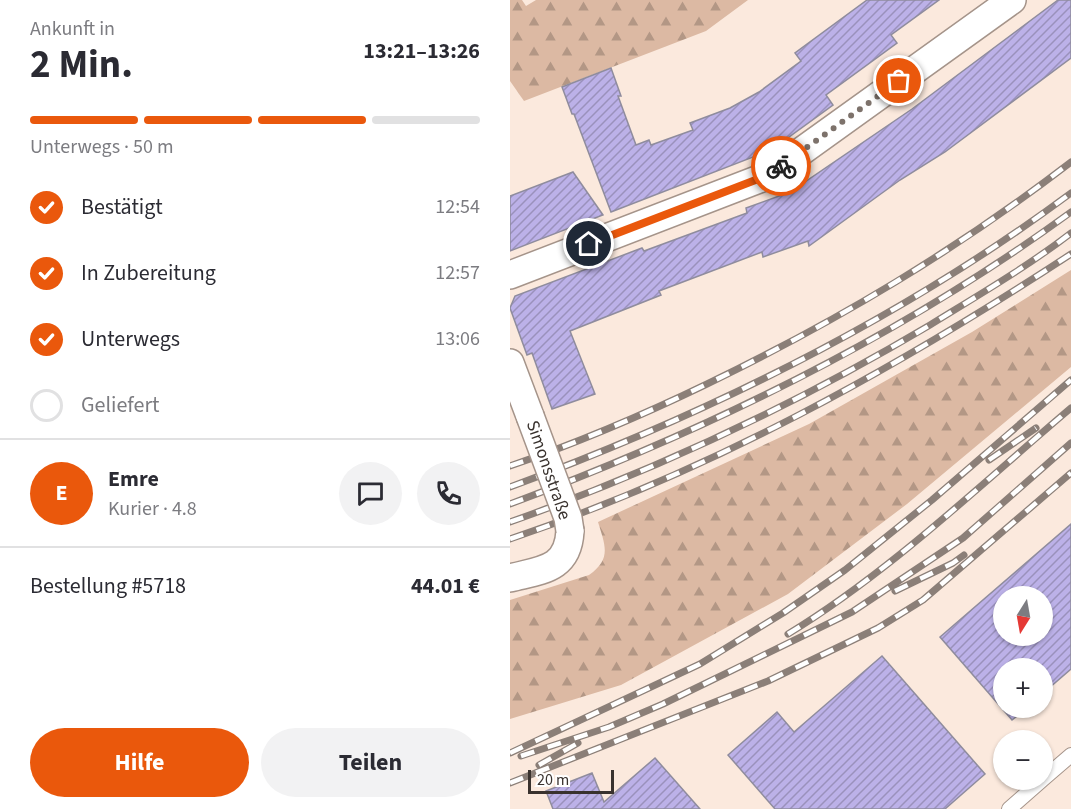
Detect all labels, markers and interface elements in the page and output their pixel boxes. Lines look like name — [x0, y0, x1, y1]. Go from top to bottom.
text: Ankunft in — [30, 15, 115, 43]
text: 13:21–13:26 — [363, 35, 480, 67]
text: 2 Min. — [30, 37, 133, 93]
pin — [873, 55, 924, 106]
icon: bag — [882, 64, 915, 97]
text: Unterwegs · 50 m — [30, 133, 174, 161]
courier — [751, 136, 811, 196]
icon: bike — [765, 150, 798, 183]
icon: check — [30, 191, 63, 224]
text: Bestätigt — [81, 191, 163, 223]
text: 12:54 — [435, 193, 480, 221]
pin — [563, 218, 614, 269]
icon: home — [572, 227, 605, 260]
icon: check — [30, 257, 63, 290]
text: In Zubereitung — [81, 257, 216, 289]
text: 12:57 — [435, 259, 480, 287]
icon: check — [30, 323, 63, 356]
text: Unterwegs — [81, 323, 180, 355]
text: 13:06 — [435, 325, 480, 353]
text: Geliefert — [81, 389, 160, 421]
street label: Simonsstraße — [520, 417, 577, 523]
button: chat — [339, 462, 402, 525]
button: phone — [417, 462, 480, 525]
text: Emre — [108, 463, 159, 495]
text: E — [55, 477, 68, 509]
text: Kurier · 4.8 — [108, 495, 197, 523]
text: Bestellung #5718 — [30, 570, 186, 602]
text: 44.01 € — [411, 570, 480, 602]
north arrow — [993, 586, 1053, 646]
map controls — [993, 586, 1053, 790]
button: + — [993, 658, 1053, 718]
button: Hilfe — [30, 728, 249, 797]
button: Teilen — [261, 728, 480, 797]
button: − — [993, 730, 1053, 790]
scale bar — [528, 767, 614, 794]
text: 20 m — [537, 769, 569, 791]

